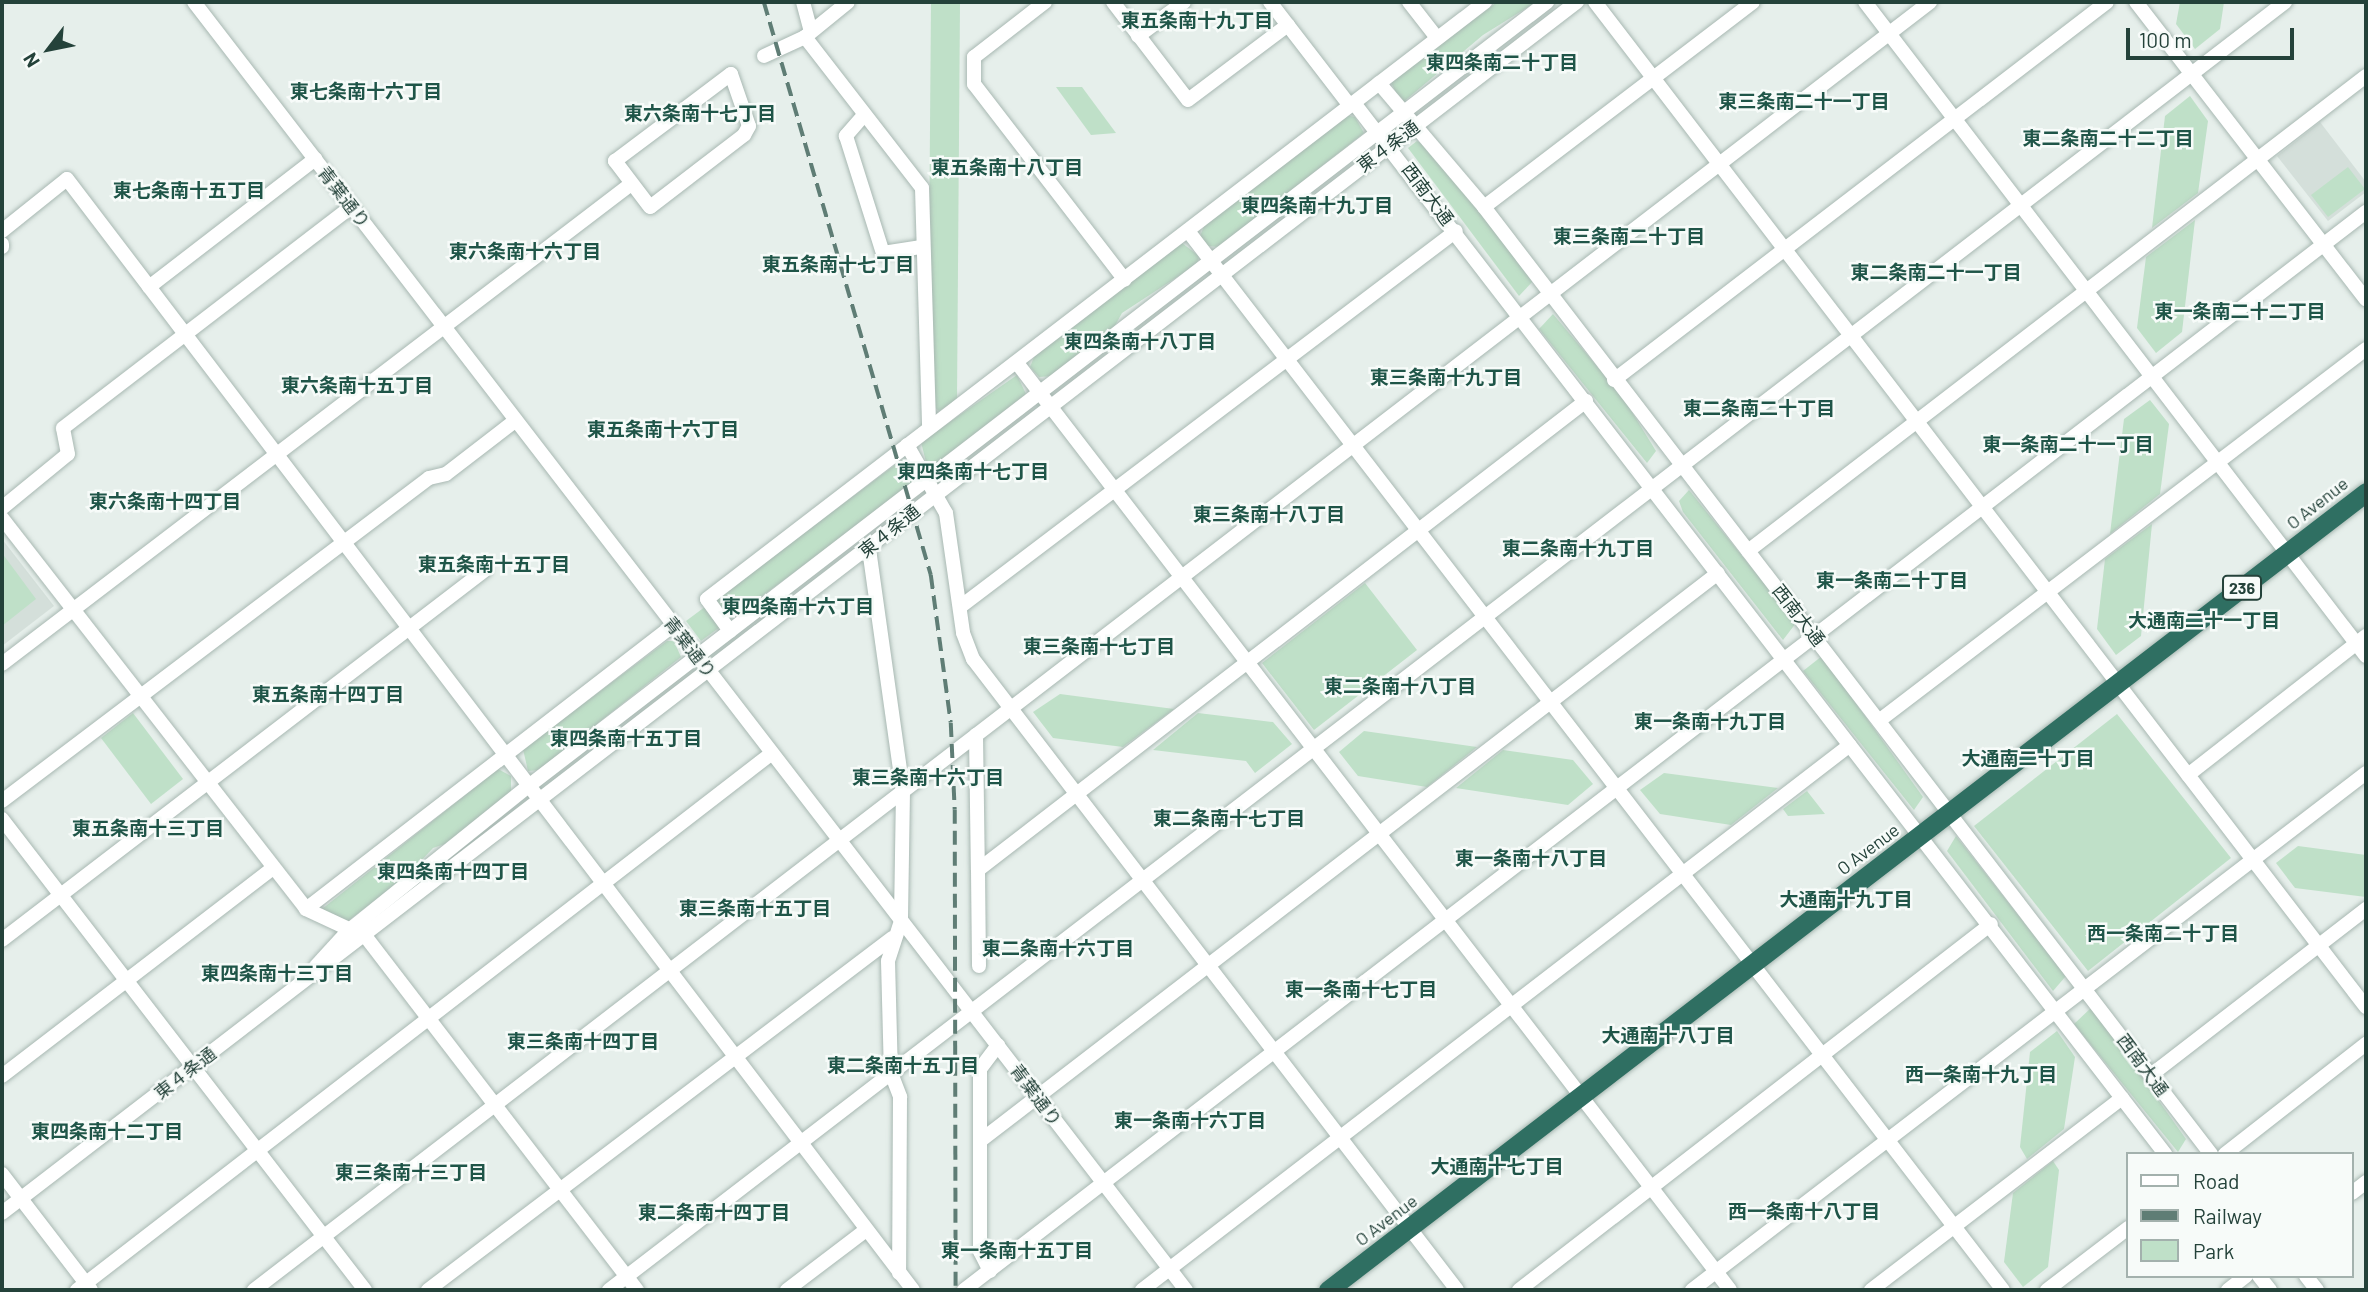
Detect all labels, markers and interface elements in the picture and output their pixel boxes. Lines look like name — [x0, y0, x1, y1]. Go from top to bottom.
district label: 東五条南十九丁目 — [1121, 9, 1273, 31]
north arrow — [14, 14, 84, 84]
scale bar — [2130, 14, 2298, 58]
text: 100 m — [2139, 27, 2192, 52]
text: N — [18, 49, 44, 72]
district label: 東四条南二十丁目 — [1426, 51, 1578, 73]
district label: 東七条南十六丁目 — [290, 80, 442, 102]
district label: 東三条南二十一丁目 — [1719, 90, 1889, 112]
district label: 東六条南十七丁目 — [624, 102, 776, 124]
street label: 東４条通 — [1353, 116, 1423, 176]
district label: 東二条南二十二丁目 — [2023, 127, 2193, 149]
district label: 東五条南十八丁目 — [931, 156, 1083, 178]
street label: 西南大通 — [1398, 159, 1458, 229]
street label: 青葉通り — [313, 162, 375, 232]
district label: 東七条南十五丁目 — [113, 179, 265, 201]
district label: 東四条南十九丁目 — [1241, 194, 1393, 216]
district label: 東三条南二十丁目 — [1553, 225, 1705, 247]
district label: 東六条南十六丁目 — [449, 240, 601, 262]
district label: 東五条南十七丁目 — [762, 253, 914, 275]
district label: 東二条南二十一丁目 — [1851, 261, 2021, 283]
district label: 東一条南二十二丁目 — [2155, 300, 2325, 322]
district label: 東四条南十八丁目 — [1064, 330, 1216, 352]
district label: 東三条南十九丁目 — [1370, 366, 1522, 388]
district label: 東六条南十五丁目 — [281, 374, 433, 396]
district label: 東二条南二十丁目 — [1683, 397, 1835, 419]
district label: 東五条南十六丁目 — [587, 418, 739, 440]
district label: 東一条南二十一丁目 — [1983, 433, 2153, 455]
district label: 東四条南十七丁目 — [897, 460, 1049, 482]
street label: O Avenue — [2282, 472, 2352, 534]
district label: 東六条南十四丁目 — [89, 490, 241, 512]
street label: 東４条通 — [854, 500, 924, 562]
district label: 東三条南十八丁目 — [1193, 503, 1345, 525]
district label: 東二条南十九丁目 — [1502, 537, 1654, 559]
district label: 東五条南十五丁目 — [418, 553, 570, 575]
district label: 東一条南二十丁目 — [1816, 569, 1968, 591]
road number: 236 — [2221, 576, 2263, 600]
street label: 西南大通 — [1768, 580, 1830, 650]
district label: 東四条南十六丁目 — [722, 595, 874, 617]
district label: 大通南二十一丁目 — [2128, 609, 2280, 631]
street label: 青葉通り — [659, 612, 721, 682]
district label: 東三条南十七丁目 — [1023, 635, 1175, 657]
district label: 東二条南十八丁目 — [1324, 675, 1476, 697]
district label: 東五条南十四丁目 — [252, 683, 404, 705]
district label: 東一条南十九丁目 — [1634, 710, 1786, 732]
district label: 東四条南十五丁目 — [550, 727, 702, 749]
district label: 大通南二十丁目 — [1962, 747, 2094, 769]
district label: 東三条南十六丁目 — [852, 766, 1004, 788]
district label: 東二条南十七丁目 — [1153, 807, 1305, 829]
district label: 東五条南十三丁目 — [72, 817, 224, 839]
street label: O Avenue — [1833, 819, 1903, 879]
district label: 東一条南十八丁目 — [1455, 847, 1607, 869]
district label: 東四条南十四丁目 — [377, 860, 529, 882]
district label: 大通南十九丁目 — [1780, 888, 1912, 910]
district label: 東三条南十五丁目 — [679, 897, 831, 919]
district label: 西一条南二十丁目 — [2087, 922, 2239, 944]
district label: 東二条南十六丁目 — [982, 937, 1134, 959]
district label: 東四条南十三丁目 — [201, 962, 353, 984]
district label: 東一条南十七丁目 — [1285, 978, 1437, 1000]
district label: 大通南十八丁目 — [1602, 1024, 1734, 1046]
district label: 東三条南十四丁目 — [507, 1030, 659, 1052]
street label: 西南大通 — [2113, 1030, 2173, 1100]
street label: 東４条通 — [150, 1042, 220, 1104]
district label: 東二条南十五丁目 — [827, 1054, 979, 1076]
street label: 青葉通り — [1006, 1060, 1066, 1130]
district label: 西一条南十九丁目 — [1905, 1063, 2057, 1085]
district label: 東一条南十六丁目 — [1114, 1109, 1266, 1131]
district label: 東四条南十二丁目 — [31, 1120, 183, 1142]
legend — [2126, 1152, 2354, 1278]
district label: 大通南十七丁目 — [1431, 1155, 1563, 1177]
district label: 東三条南十三丁目 — [335, 1161, 487, 1183]
text: Road — [2193, 1168, 2239, 1193]
street label: O Avenue — [1351, 1190, 1421, 1250]
district label: 西一条南十八丁目 — [1728, 1200, 1880, 1222]
district label: 東二条南十四丁目 — [638, 1201, 790, 1223]
text: Railway — [2193, 1203, 2262, 1228]
text: Park — [2193, 1238, 2234, 1263]
district label: 東一条南十五丁目 — [941, 1239, 1093, 1261]

